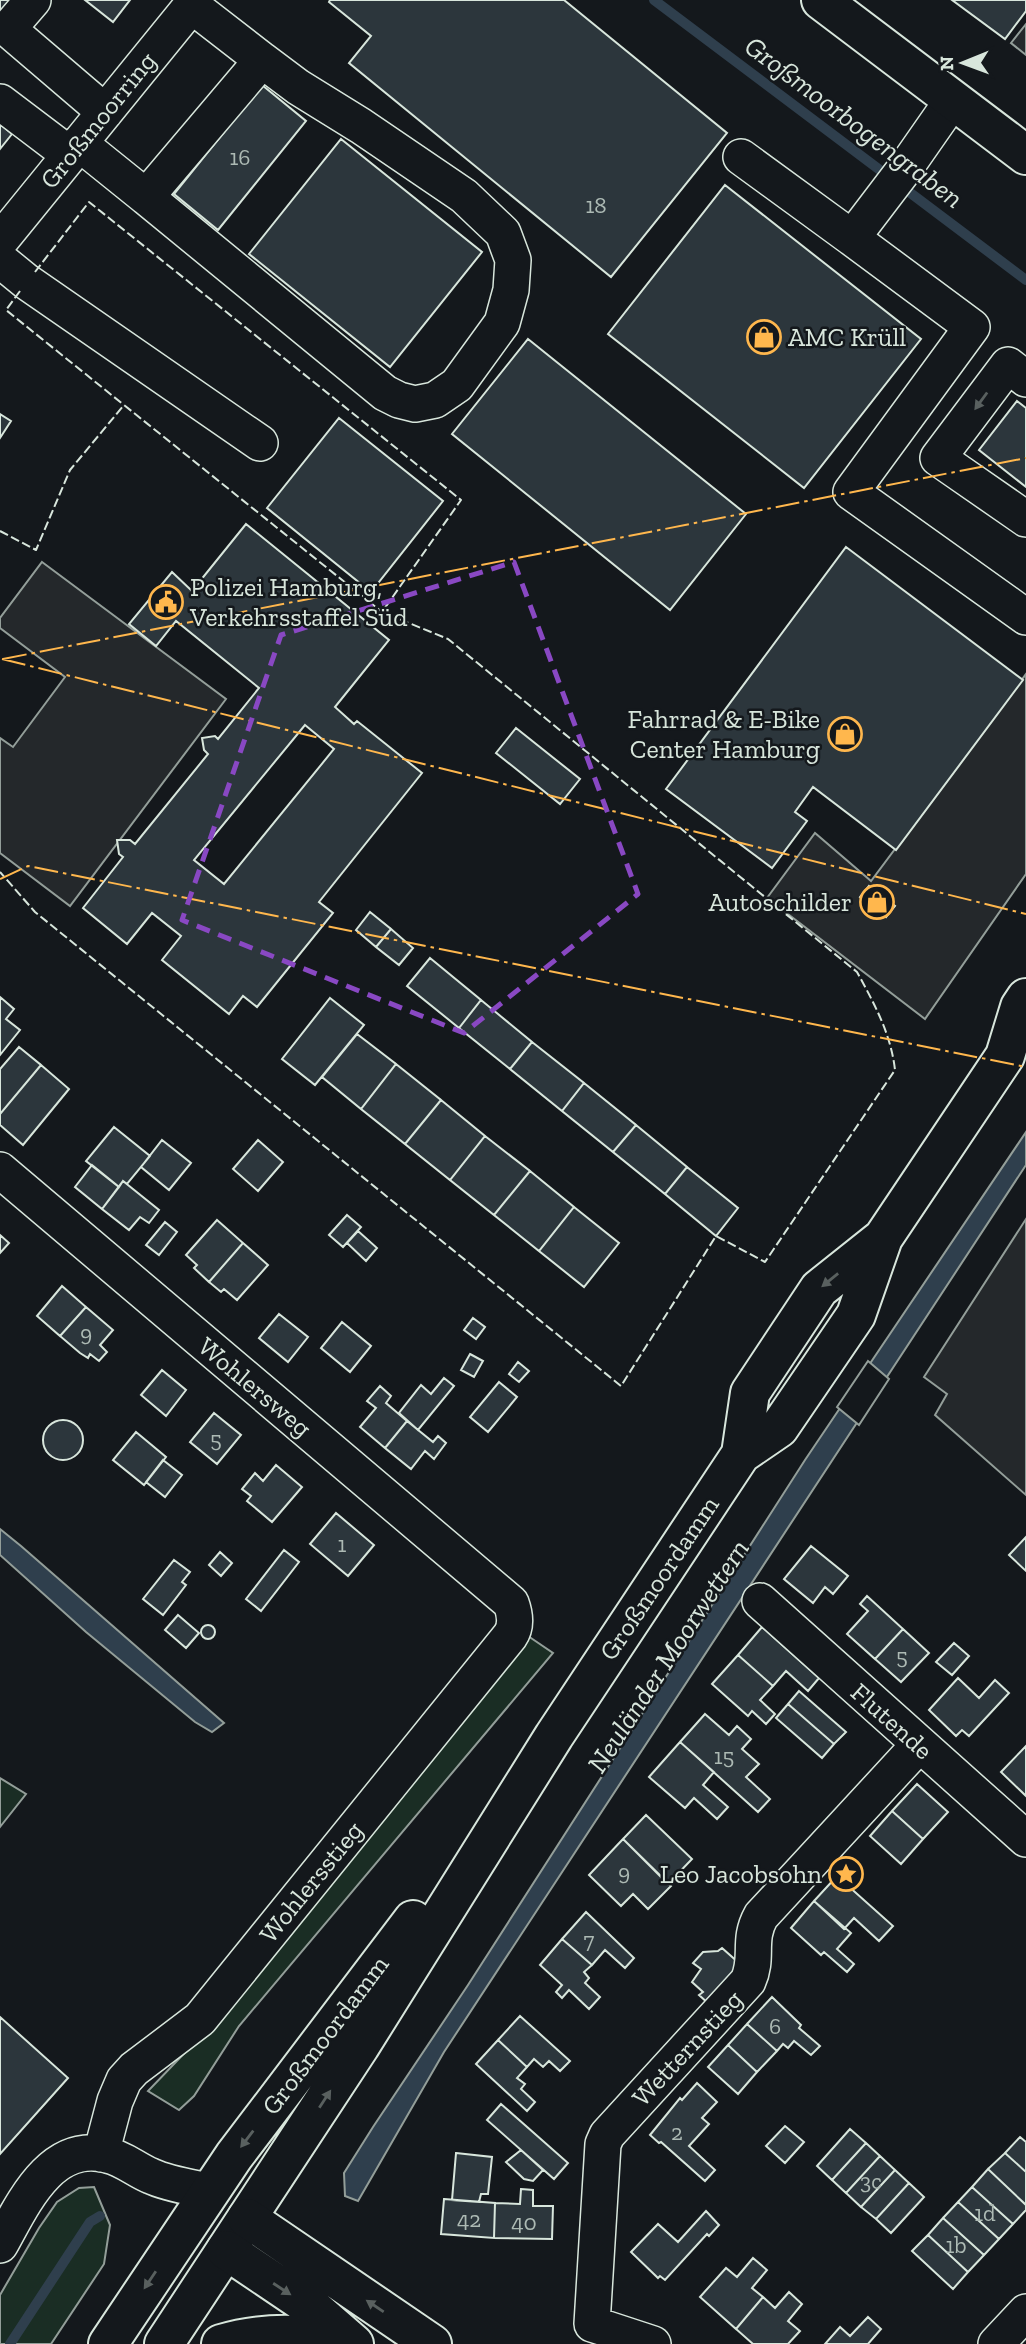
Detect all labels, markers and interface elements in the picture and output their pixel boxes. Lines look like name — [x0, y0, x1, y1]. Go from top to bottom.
north arrow — [928, 28, 998, 98]
water label: Großmoorbogengraben — [738, 29, 970, 215]
street label: Großmoorring — [33, 45, 163, 195]
text: N — [935, 56, 958, 71]
house number: 16 — [229, 143, 251, 171]
house number: 18 — [585, 191, 607, 219]
shop icon: AMC Krüll — [745, 318, 783, 356]
place label: AMC Krüll — [788, 321, 906, 353]
one-way arrow — [974, 392, 988, 410]
place label: Polizei Hamburg, Verkehrsstaffel Süd — [189, 571, 407, 633]
public building icon: Polizei Hamburg, Verkehrsstaffel Süd — [147, 583, 185, 621]
place label: Fahrrad & E-Bike Center Hamburg — [627, 703, 820, 765]
shop icon: Fahrrad & E-Bike Center Hamburg — [826, 715, 864, 753]
shop icon: Autoschilder — [858, 883, 896, 921]
place label: Autoschilder — [708, 886, 852, 918]
one-way arrow — [821, 1273, 839, 1288]
house number: 9 — [80, 1319, 92, 1347]
street label: Wohlersweg — [192, 1330, 318, 1444]
house number: 5 — [210, 1425, 222, 1453]
street label: Großmoordamm — [592, 1489, 726, 1666]
house number: 1 — [338, 1530, 347, 1558]
water label: Neuländer Moorwettern — [580, 1533, 756, 1779]
house number: 5 — [896, 1642, 908, 1670]
street label: Flutende — [844, 1676, 940, 1766]
house number: 15 — [714, 1742, 734, 1770]
street label: Wohlersstieg — [252, 1815, 370, 1949]
place icon: Leo Jacobsohn — [827, 1855, 865, 1893]
house number: 9 — [618, 1858, 630, 1886]
place label: Leo Jacobsohn — [660, 1858, 822, 1890]
house number: 7 — [584, 1926, 595, 1954]
street label: Großmoordamm — [255, 1949, 396, 2121]
street label: Wetternstieg — [625, 1983, 749, 2113]
house number: 6 — [769, 2012, 781, 2040]
one-way arrow — [318, 2090, 332, 2108]
house number: 2 — [671, 2118, 683, 2146]
one-way arrow — [240, 2130, 254, 2148]
house number: 3c — [860, 2167, 882, 2195]
house number: 1d — [974, 2199, 996, 2227]
house number: 42 — [457, 2205, 481, 2233]
house number: 40 — [511, 2208, 537, 2236]
house number: 1b — [945, 2231, 967, 2259]
one-way arrow — [144, 2270, 157, 2290]
one-way arrow — [272, 2282, 292, 2295]
one-way arrow — [366, 2299, 384, 2313]

